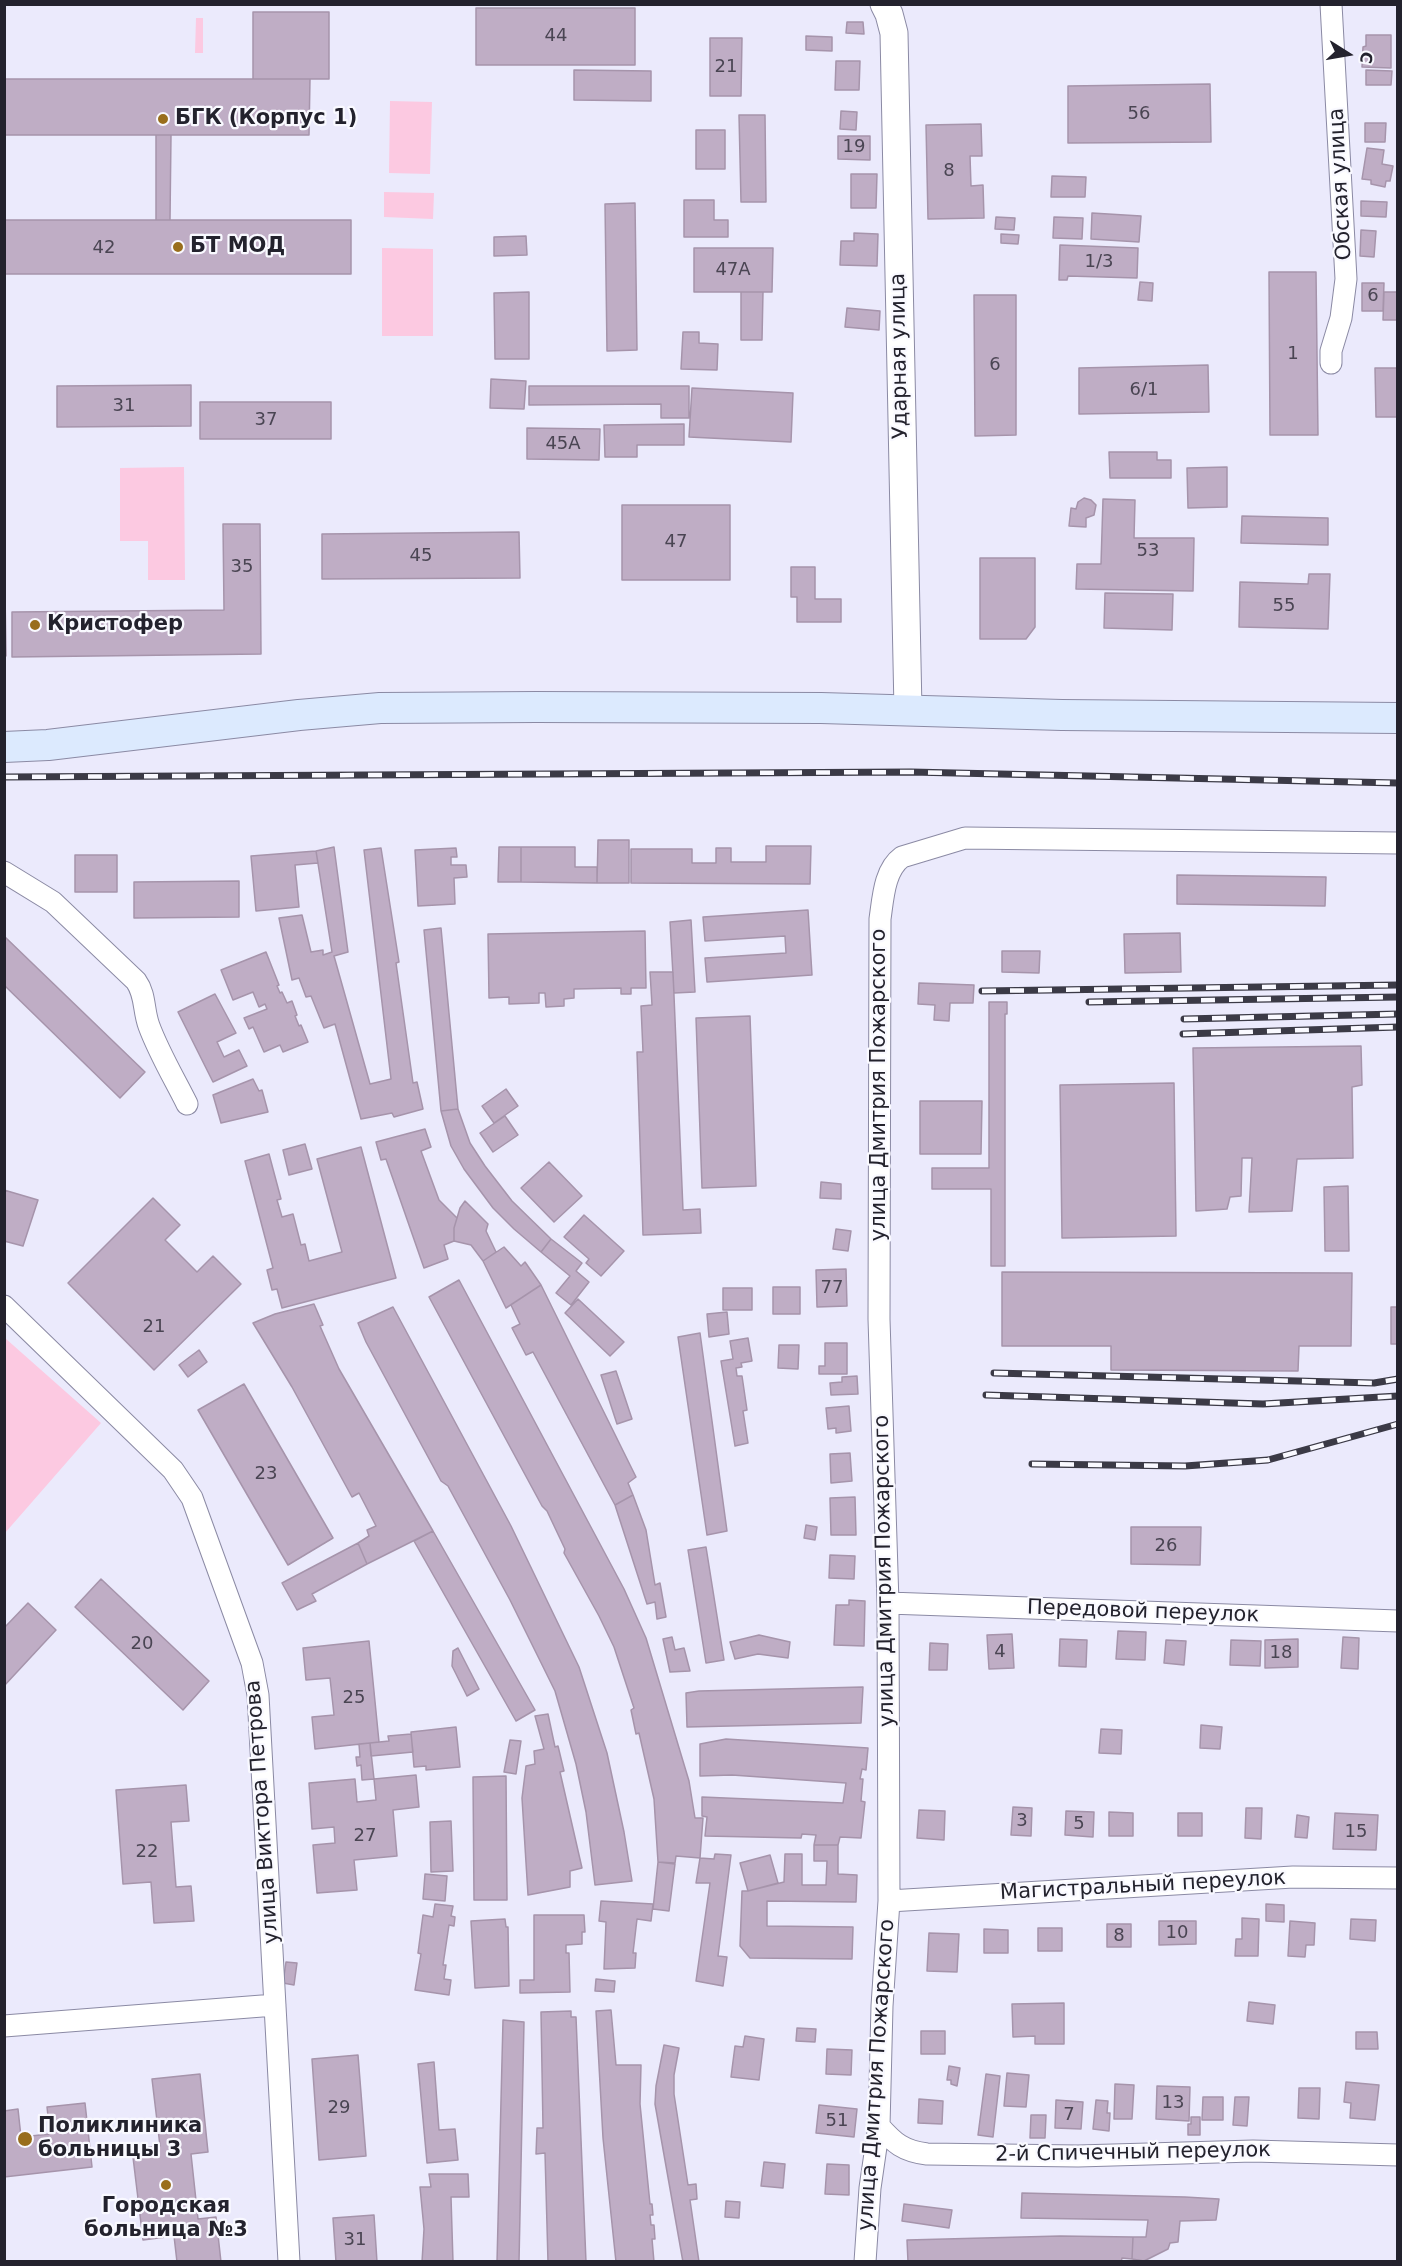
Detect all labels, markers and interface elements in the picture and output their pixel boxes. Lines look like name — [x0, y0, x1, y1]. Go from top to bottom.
north arrow — [1318, 24, 1378, 84]
house number: 44 — [545, 25, 567, 47]
text: С — [1356, 50, 1377, 65]
house number: 21 — [715, 56, 737, 78]
house number: 56 — [1128, 103, 1150, 125]
place label: БГК (Корпус 1) — [175, 106, 357, 132]
street label: Обская улица — [1324, 107, 1358, 261]
marker: БГК (Корпус 1) — [156, 112, 170, 126]
house number: 19 — [843, 136, 865, 158]
house number: 8 — [943, 160, 955, 182]
place label: БТ МОД — [190, 234, 285, 260]
house number: 42 — [93, 237, 115, 259]
marker: БТ МОД — [171, 240, 185, 254]
house number: 1/3 — [1085, 251, 1113, 273]
house number: 47А — [715, 259, 751, 281]
street label: Ударная улица — [886, 273, 914, 439]
house number: 6 — [1367, 285, 1379, 307]
house number: 1 — [1287, 343, 1299, 365]
house number: 6 — [989, 354, 1001, 376]
house number: 6/1 — [1130, 379, 1158, 401]
house number: 31 — [113, 395, 135, 417]
house number: 37 — [255, 409, 277, 431]
house number: 45А — [545, 433, 581, 455]
house number: 47 — [665, 531, 687, 553]
house number: 53 — [1137, 540, 1159, 562]
house number: 45 — [410, 545, 432, 567]
house number: 35 — [231, 556, 253, 578]
house number: 55 — [1273, 595, 1295, 617]
place label: Кристофер — [47, 612, 183, 638]
marker: Кристофер — [28, 618, 42, 632]
street label: улица Дмитрия Пожарского — [867, 929, 893, 1241]
house number: 77 — [821, 1277, 843, 1299]
house number: 21 — [143, 1316, 165, 1338]
street label: улица Дмитрия Пожарского — [870, 1415, 900, 1727]
house number: 23 — [255, 1463, 277, 1485]
house number: 26 — [1155, 1535, 1177, 1557]
street label: Передовой переулок — [1027, 1595, 1259, 1629]
house number: 20 — [131, 1633, 153, 1655]
house number: 4 — [994, 1641, 1006, 1663]
house number: 18 — [1270, 1642, 1292, 1664]
street label: улица Виктора Петрова — [241, 1679, 285, 1945]
house number: 25 — [343, 1687, 365, 1709]
house number: 3 — [1016, 1810, 1028, 1832]
house number: 5 — [1073, 1813, 1085, 1835]
house number: 15 — [1345, 1821, 1367, 1843]
house number: 27 — [354, 1825, 376, 1847]
house number: 22 — [136, 1841, 158, 1863]
street label: Магистральный переулок — [999, 1866, 1287, 1906]
street label: улица Дмитрия Пожарского — [854, 1918, 900, 2232]
house number: 10 — [1166, 1922, 1188, 1944]
house number: 8 — [1113, 1925, 1125, 1947]
house number: 13 — [1162, 2092, 1184, 2114]
house number: 29 — [328, 2097, 350, 2119]
house number: 7 — [1063, 2104, 1075, 2126]
house number: 51 — [826, 2110, 848, 2132]
place label: Поликлиника больницы 3 — [38, 2114, 202, 2164]
marker: Поликлиника больницы 3 — [16, 2130, 34, 2148]
street label: 2-й Спичечный переулок — [995, 2138, 1271, 2168]
marker: Городская больница №3 — [159, 2178, 173, 2192]
place label: Городская больница №3 — [84, 2194, 248, 2244]
house number: 31 — [344, 2229, 366, 2251]

